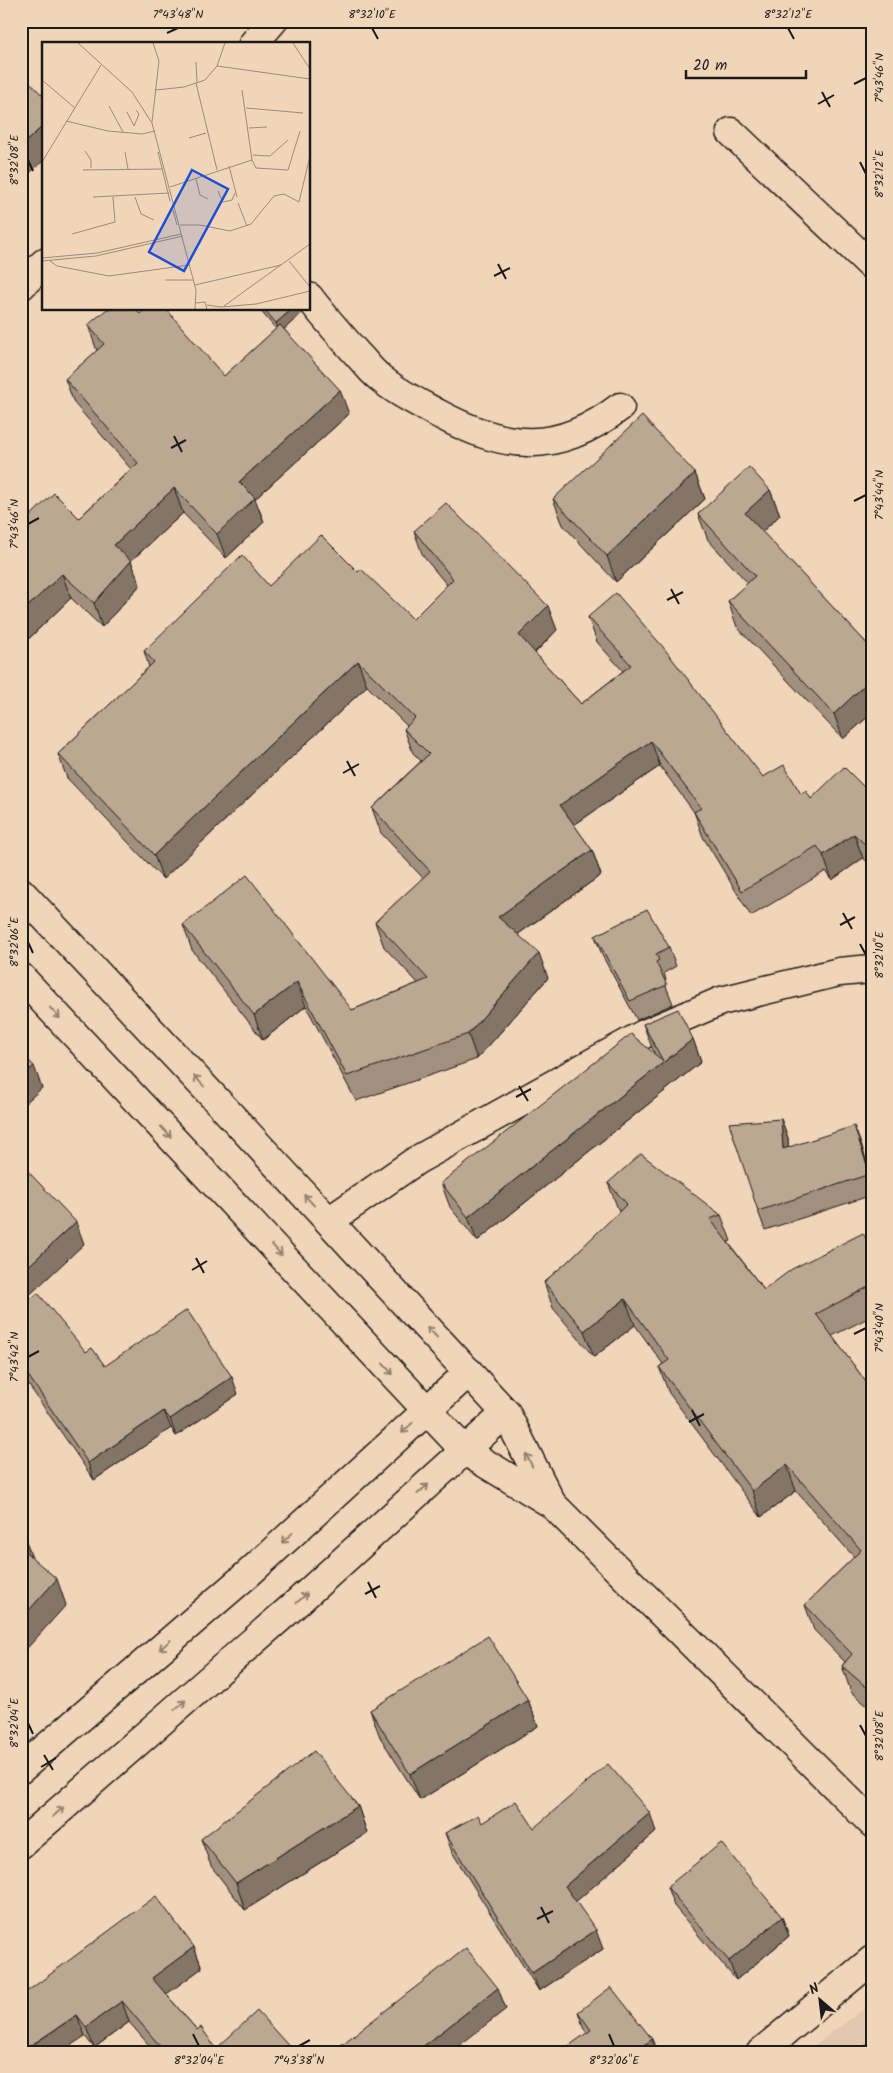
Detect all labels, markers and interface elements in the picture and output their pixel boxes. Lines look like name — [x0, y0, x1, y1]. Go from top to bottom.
text: 7°43'48"N — [153, 5, 203, 24]
text: 8°32'10"E — [348, 5, 397, 24]
text: 8°32'12"E — [764, 5, 813, 24]
inset map — [42, 42, 310, 310]
scale bar — [686, 48, 806, 80]
text: 7°43'46"N — [870, 53, 889, 103]
text: 20 m — [693, 54, 727, 78]
text: 8°32'08"E — [5, 133, 24, 186]
text: 8°32'12"E — [870, 149, 889, 198]
text: 7°43'44"N — [870, 470, 889, 520]
text: 7°43'46"N — [5, 499, 24, 549]
text: 8°32'06"E — [5, 916, 24, 967]
text: 8°32'10"E — [870, 930, 889, 979]
one-way arrow — [49, 1007, 61, 1019]
one-way arrow — [193, 1075, 205, 1087]
one-way arrow — [160, 1125, 172, 1138]
one-way arrow — [303, 1194, 315, 1207]
one-way arrow — [271, 1244, 283, 1257]
text: 7°43'40"N — [870, 1303, 889, 1353]
one-way arrow — [426, 1326, 438, 1338]
text: 7°43'42"N — [5, 1332, 24, 1382]
one-way arrow — [382, 1363, 394, 1375]
one-way arrow — [400, 1422, 413, 1434]
one-way arrow — [524, 1453, 534, 1468]
one-way arrow — [417, 1484, 430, 1495]
one-way arrow — [281, 1532, 294, 1544]
one-way arrow — [296, 1592, 309, 1604]
one-way arrow — [159, 1640, 172, 1651]
text: 8°32'04"E — [5, 1697, 24, 1748]
one-way arrow — [174, 1699, 187, 1711]
text: 8°32'08"E — [870, 1709, 889, 1762]
one-way arrow — [51, 1807, 64, 1818]
north arrow — [796, 1976, 846, 2026]
text: N — [805, 1978, 824, 2001]
text: 8°32'04"E — [174, 2051, 225, 2070]
text: 7°43'38"N — [274, 2051, 324, 2070]
text: 8°32'06"E — [589, 2051, 640, 2070]

